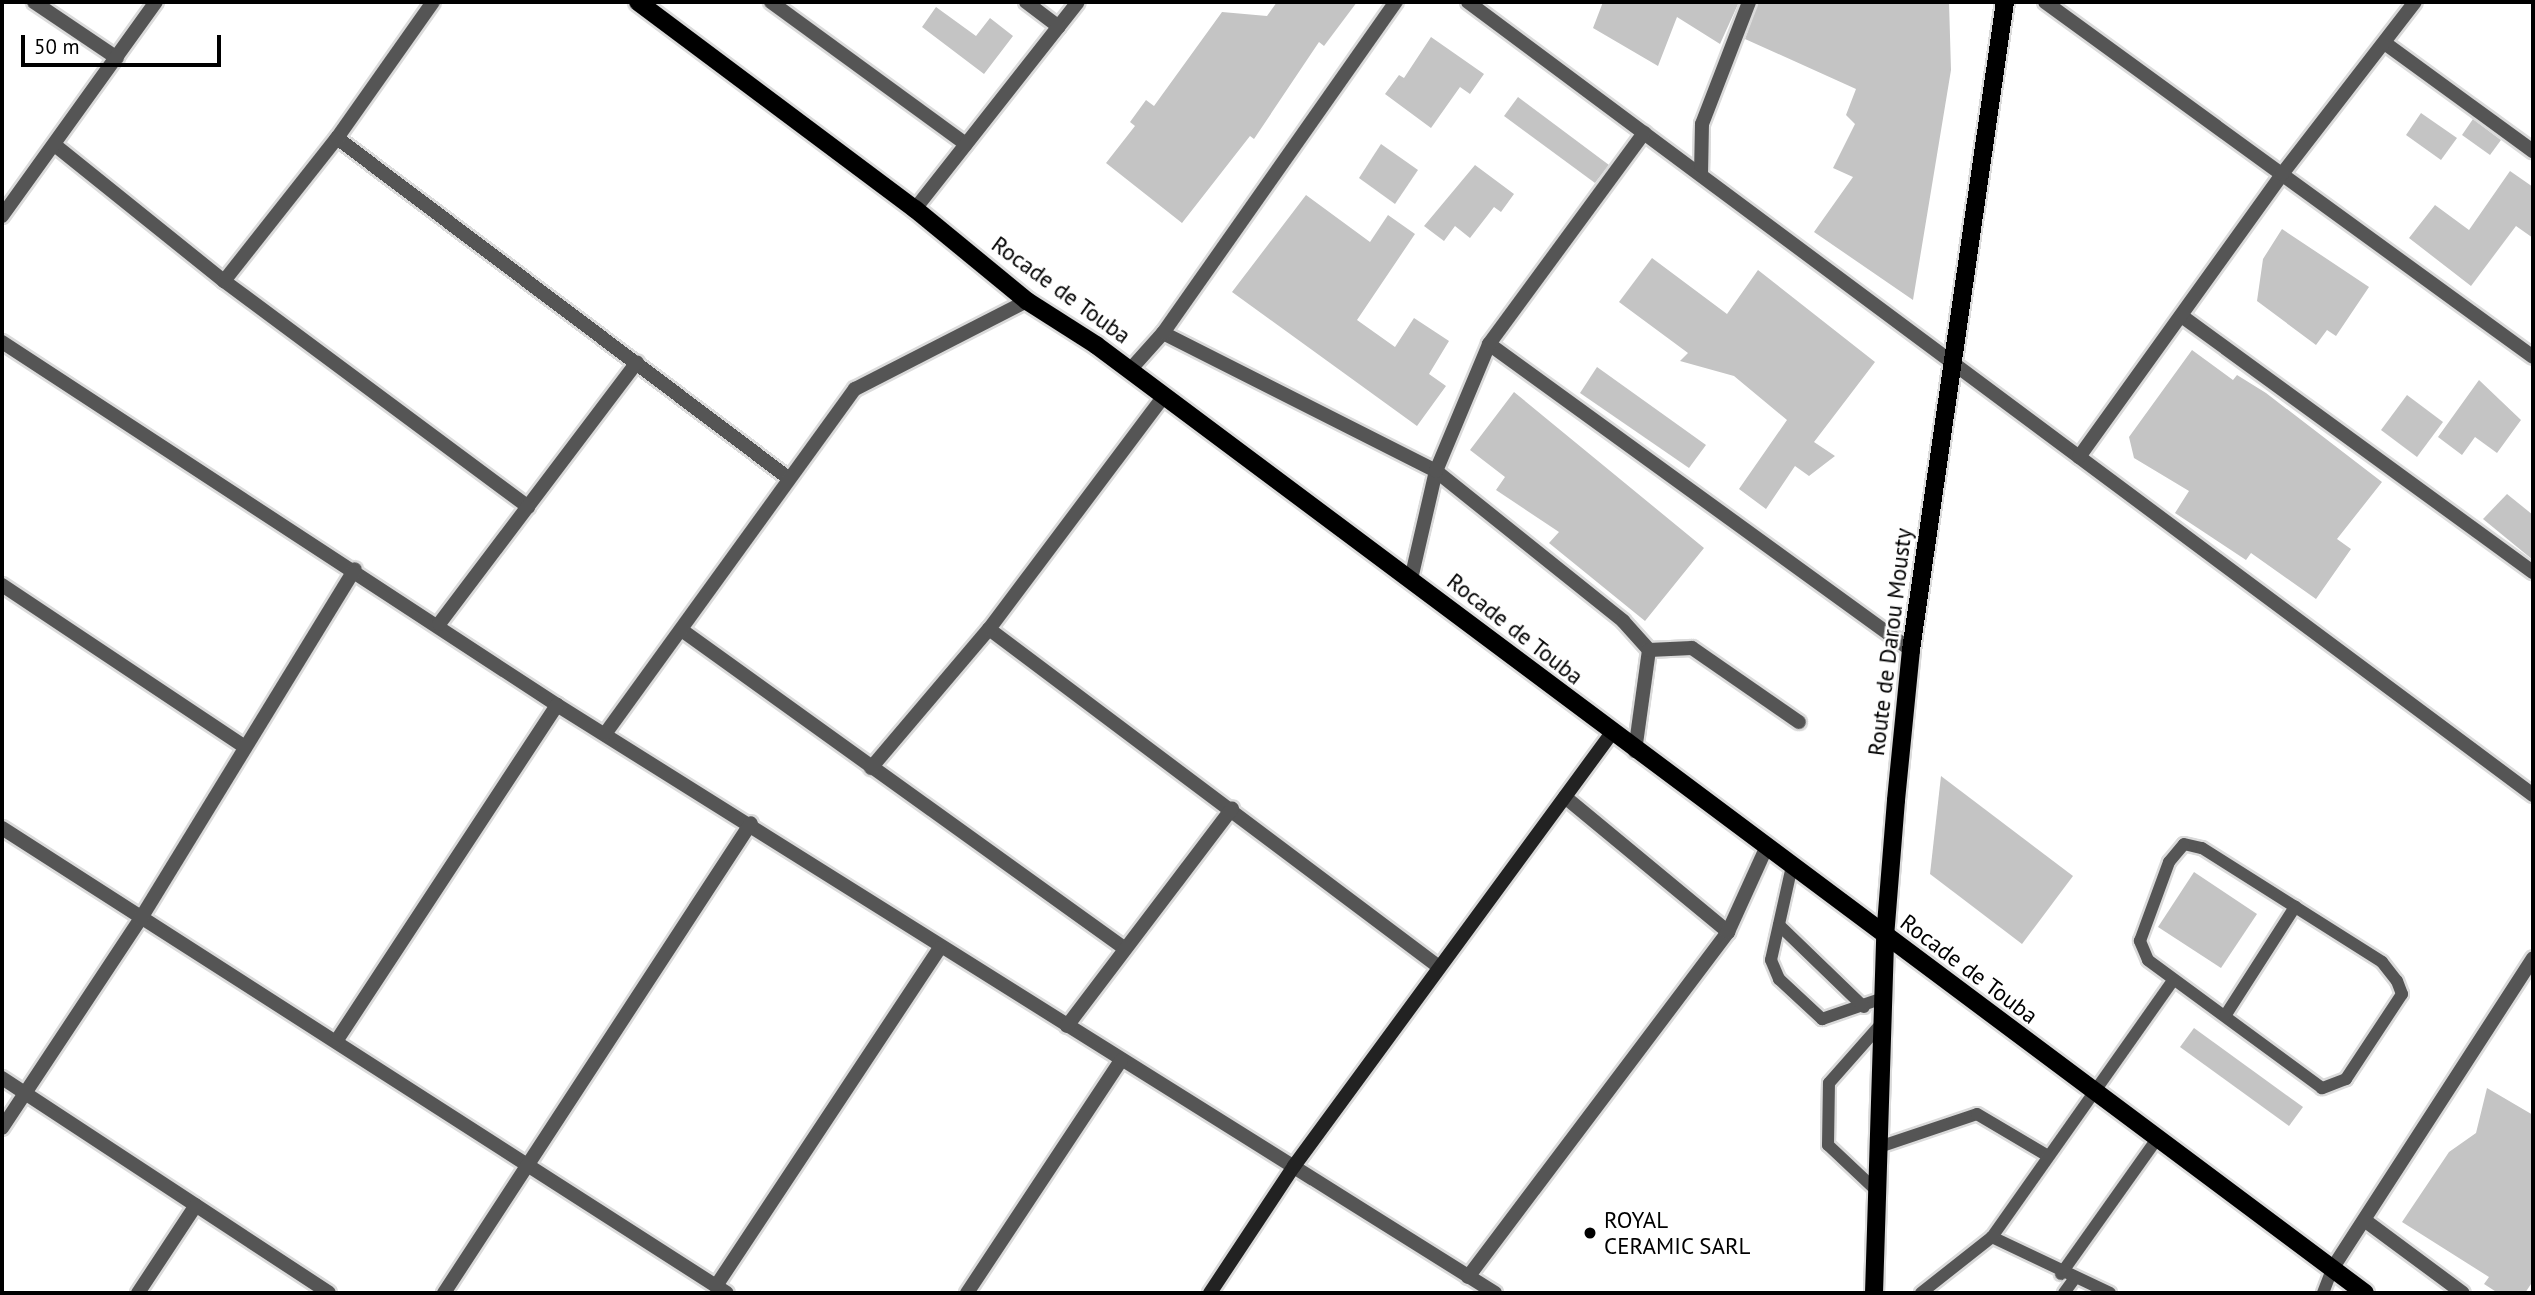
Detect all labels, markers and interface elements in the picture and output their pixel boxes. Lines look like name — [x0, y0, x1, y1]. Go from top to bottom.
scale bar — [24, 21, 224, 65]
text: 50 m — [34, 33, 80, 60]
street label: Rocade de Touba — [986, 230, 1136, 350]
street label: Route de Darou Mousty — [1862, 527, 1918, 757]
street label: Rocade de Touba — [1441, 567, 1589, 691]
street label: Rocade de Touba — [1895, 908, 2043, 1030]
place label: ROYAL CERAMIC SARL — [1604, 1206, 1751, 1260]
marker: ROYAL CERAMIC SARL — [1582, 1225, 1598, 1241]

